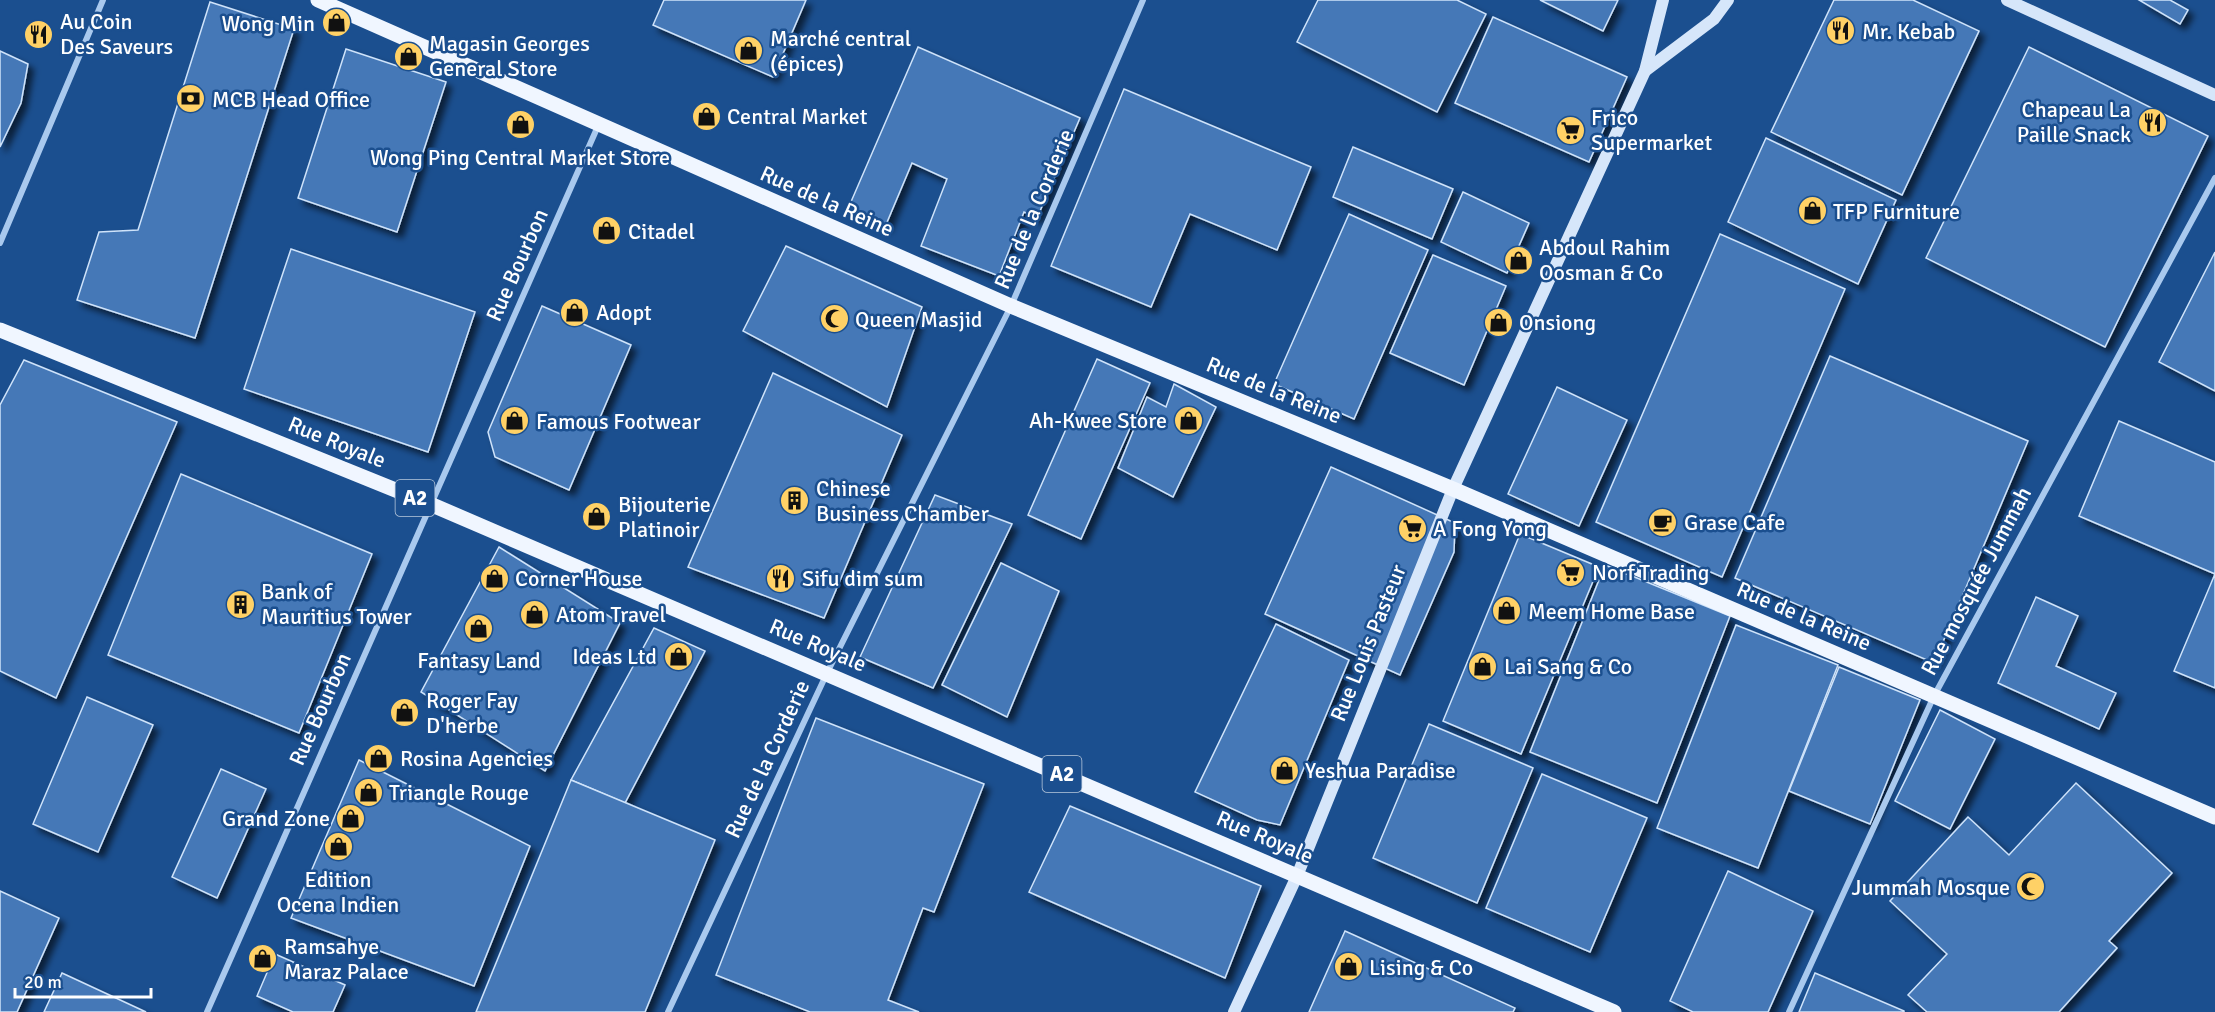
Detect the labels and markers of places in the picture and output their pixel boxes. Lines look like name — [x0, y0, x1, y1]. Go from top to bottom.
shop icon: Wong Min — [320, 7, 352, 39]
place label: Au Coin Des Saveurs — [60, 8, 173, 60]
place label: Wong Min — [222, 10, 315, 37]
restaurant icon: Mr. Kebab — [1825, 15, 1857, 47]
restaurant icon: Au Coin Des Saveurs — [23, 18, 55, 50]
place label: Mr. Kebab — [1862, 18, 1955, 45]
place label: Marché central (épices) — [770, 25, 911, 77]
place label: Magasin Georges General Store — [429, 30, 590, 82]
shop icon: Marché central (épices) — [733, 35, 765, 67]
shop icon: Magasin Georges General Store — [392, 40, 424, 72]
bank icon: MCB Head Office — [175, 83, 207, 115]
place label: MCB Head Office — [212, 86, 370, 113]
place label: Chapeau La Paille Snack — [2017, 96, 2131, 148]
shop icon: Central Market — [690, 100, 722, 132]
place label: Central Market — [727, 103, 868, 130]
place label: Frico Supermarket — [1591, 104, 1712, 156]
restaurant icon: Chapeau La Paille Snack — [2136, 106, 2168, 138]
shop icon: Wong Ping Central Market Store — [504, 109, 536, 141]
supermarket icon: Frico Supermarket — [1554, 114, 1586, 146]
place label: Wong Ping Central Market Store — [370, 144, 670, 171]
shop icon: TFP Furniture — [1796, 195, 1828, 227]
place label: TFP Furniture — [1833, 198, 1960, 225]
shop icon: Citadel — [591, 215, 623, 247]
place label: Citadel — [628, 218, 695, 245]
place label: Abdoul Rahim Oosman & Co — [1539, 234, 1670, 286]
shop icon: Abdoul Rahim Oosman & Co — [1502, 244, 1534, 276]
shop icon: Adopt — [559, 296, 591, 328]
place label: Adopt — [596, 299, 652, 326]
mosque icon: Queen Masjid — [818, 303, 850, 335]
place label: Queen Masjid — [855, 306, 983, 333]
shop icon: Onsiong — [1482, 306, 1514, 338]
place label: Onsiong — [1519, 309, 1596, 336]
shop icon: Ah-Kwee Store — [1172, 404, 1204, 436]
shop icon: Famous Footwear — [499, 405, 531, 437]
place label: Ah-Kwee Store — [1029, 407, 1167, 434]
place label: Famous Footwear — [536, 408, 701, 435]
place label: Chinese Business Chamber — [816, 475, 989, 527]
building icon: Chinese Business Chamber — [779, 485, 811, 517]
place label: Bijouterie Platinoir — [618, 491, 711, 543]
shop icon: Bijouterie Platinoir — [581, 501, 613, 533]
cafe icon: Grase Cafe — [1647, 506, 1679, 538]
place label: Grase Cafe — [1684, 509, 1785, 536]
supermarket icon: A Fong Yong — [1396, 512, 1428, 544]
place label: A Fong Yong — [1433, 515, 1547, 542]
supermarket icon: Norf Trading — [1555, 556, 1587, 588]
place label: Norf Trading — [1592, 559, 1709, 586]
shop icon: Corner House — [478, 562, 510, 594]
restaurant icon: Sifu dim sum — [765, 562, 797, 594]
place label: Corner House — [515, 565, 643, 592]
place label: Sifu dim sum — [802, 565, 923, 592]
place label: Bank of Mauritius Tower — [261, 578, 412, 630]
building icon: Bank of Mauritius Tower — [224, 588, 256, 620]
shop icon: Meem Home Base — [1491, 595, 1523, 627]
shop icon: Atom Travel — [519, 598, 551, 630]
place label: Meem Home Base — [1528, 598, 1695, 625]
place label: Atom Travel — [556, 601, 666, 628]
shop icon: Fantasy Land — [463, 612, 495, 644]
shop icon: Ideas Ltd — [662, 640, 694, 672]
place label: Ideas Ltd — [572, 643, 657, 670]
place label: Fantasy Land — [417, 647, 541, 674]
shop icon: Lai Sang & Co — [1467, 650, 1499, 682]
place label: Lai Sang & Co — [1504, 653, 1632, 680]
place label: Roger Fay D'herbe — [426, 687, 519, 739]
shop icon: Roger Fay D'herbe — [389, 697, 421, 729]
shop icon: Rosina Agencies — [363, 742, 395, 774]
place label: Rosina Agencies — [400, 745, 553, 772]
shop icon: Yeshua Paradise — [1268, 754, 1300, 786]
place label: Yeshua Paradise — [1305, 757, 1456, 784]
shop icon: Triangle Rouge — [352, 776, 384, 808]
place label: Triangle Rouge — [389, 779, 529, 806]
shop icon: Grand Zone — [335, 802, 367, 834]
place label: Grand Zone — [222, 805, 330, 832]
shop icon: Edition Ocena Indien — [322, 831, 354, 863]
place label: Edition Ocena Indien — [277, 866, 399, 918]
mosque icon: Jummah Mosque — [2015, 871, 2047, 903]
place label: Jummah Mosque — [1852, 874, 2010, 901]
place label: Ramsahye Maraz Palace — [284, 933, 409, 985]
shop icon: Ramsahye Maraz Palace — [247, 943, 279, 975]
shop icon: Lising & Co — [1332, 951, 1364, 983]
place label: Lising & Co — [1369, 954, 1473, 981]

